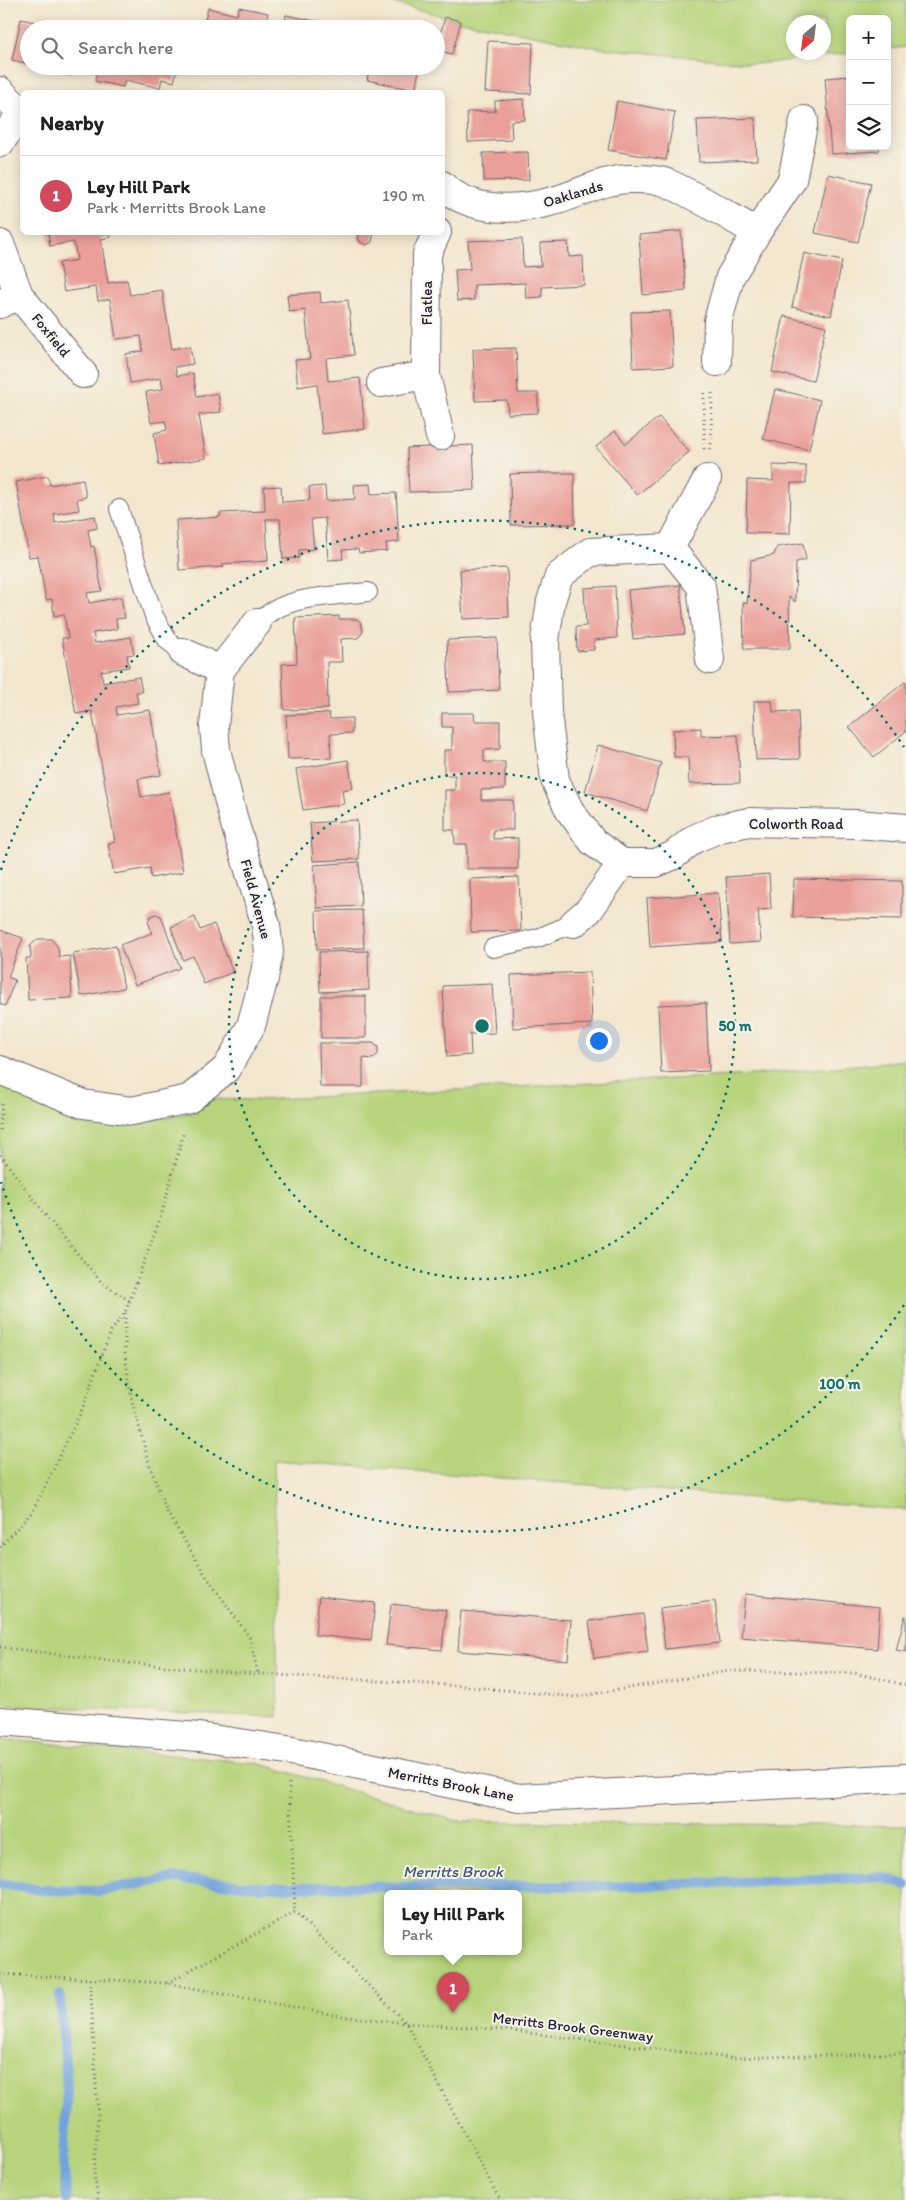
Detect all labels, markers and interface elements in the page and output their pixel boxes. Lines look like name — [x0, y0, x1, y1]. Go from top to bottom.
north arrow — [786, 15, 831, 60]
map controls — [846, 15, 891, 150]
button: + — [846, 15, 891, 60]
search box — [20, 20, 445, 75]
icon: search — [38, 34, 66, 62]
text: Search here — [78, 36, 173, 59]
button: − — [846, 60, 891, 105]
button: layers — [846, 105, 891, 150]
text: Nearby — [40, 110, 104, 135]
text: Ley Hill Park — [87, 175, 190, 198]
street label: Oaklands — [541, 176, 605, 212]
text: 1 — [52, 186, 60, 205]
text: 190 m — [382, 186, 425, 205]
text: Park · Merritts Brook Lane — [87, 198, 266, 217]
street label: Flatlea — [418, 281, 436, 325]
street label: Foxfield — [28, 309, 74, 361]
street label: Colworth Road — [749, 815, 843, 833]
street label: Field Avenue — [237, 857, 275, 941]
centre of rings — [473, 1017, 491, 1035]
text: 50 m — [718, 1017, 752, 1035]
your location — [586, 1028, 612, 1054]
text: 100 m — [819, 1375, 861, 1393]
street label: Merritts Brook Lane — [387, 1763, 515, 1805]
water label: Merritts Brook — [403, 1862, 504, 1881]
popup — [384, 1890, 522, 1955]
text: Ley Hill Park — [401, 1902, 505, 1925]
text: Park — [401, 1925, 433, 1944]
pin: 1 — [437, 1972, 469, 2013]
street label: Merritts Brook Greenway — [492, 2008, 654, 2046]

